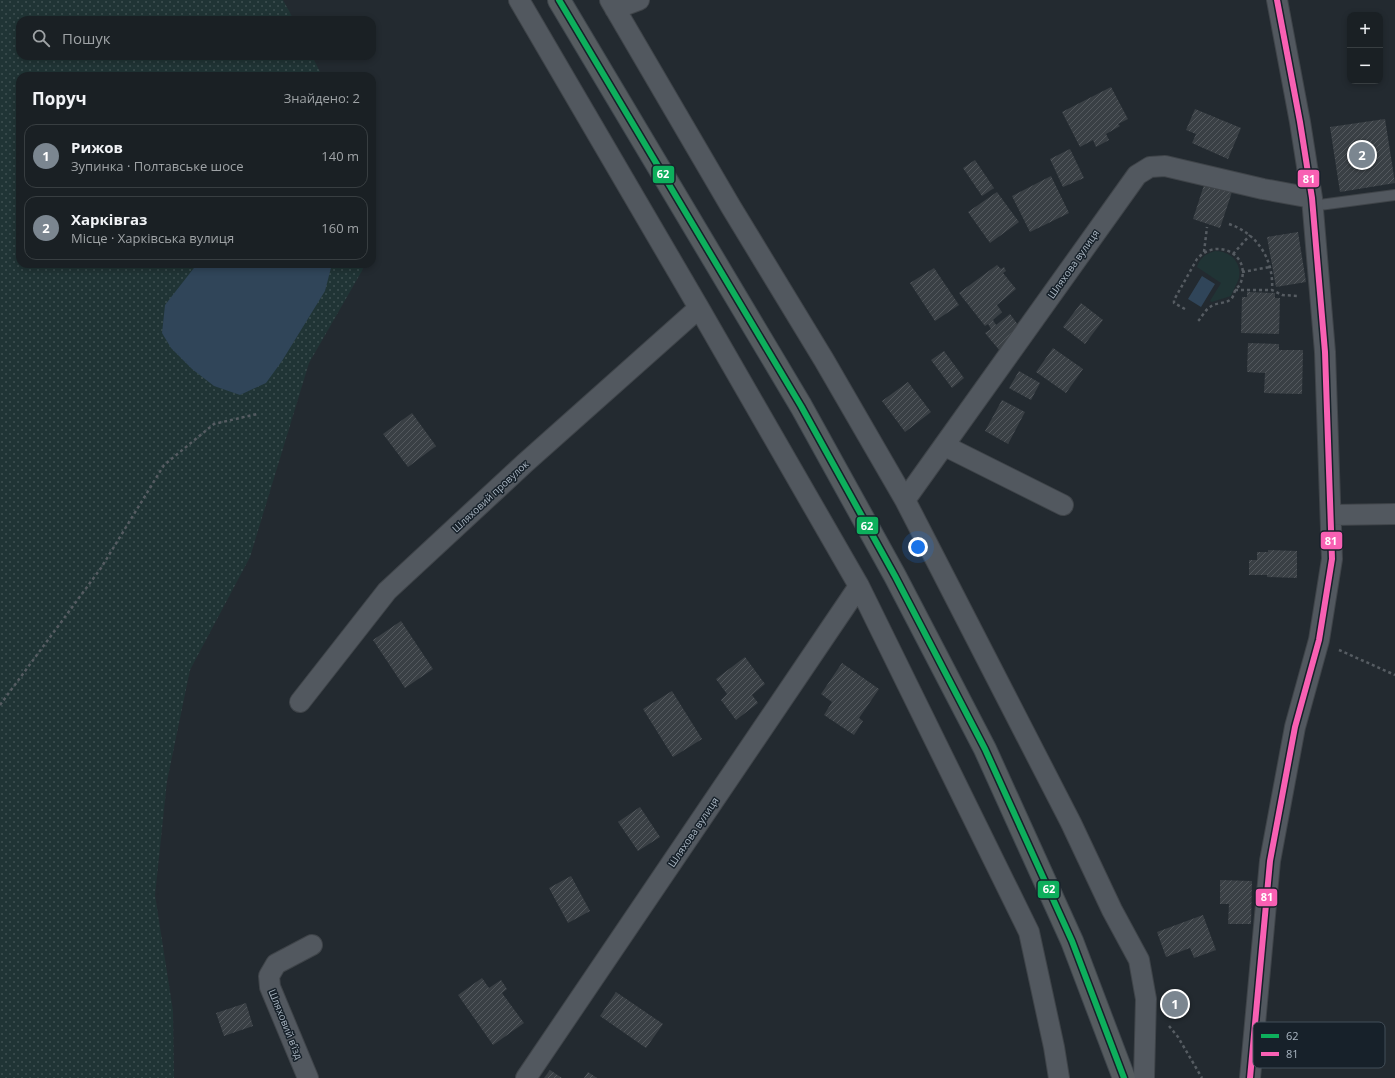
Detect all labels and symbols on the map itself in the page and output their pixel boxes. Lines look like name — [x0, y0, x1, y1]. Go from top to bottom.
pin: 2 — [1349, 140, 1375, 170]
line badge: 62 — [652, 165, 675, 184]
text: 62 — [657, 166, 669, 181]
line badge: 81 — [1297, 169, 1320, 188]
text: 81 — [1303, 171, 1315, 186]
street label: Шляхова вулиця — [1044, 227, 1102, 301]
street label: Шляховий провулок — [449, 456, 532, 535]
line badge: 62 — [856, 516, 879, 535]
text: 62 — [861, 518, 873, 533]
line badge: 81 — [1320, 531, 1343, 550]
text: 81 — [1325, 533, 1337, 548]
your location — [908, 537, 928, 557]
street label: Шляхова вулиця — [664, 794, 722, 870]
line badge: 62 — [1037, 880, 1060, 899]
text: 62 — [1043, 881, 1055, 896]
line badge: 81 — [1255, 888, 1278, 907]
text: 81 — [1261, 889, 1273, 904]
street label: Шляховий в’їзд — [266, 987, 307, 1061]
pin: 1 — [1162, 989, 1188, 1019]
legend — [1253, 1022, 1385, 1068]
text: 62 — [1286, 1028, 1299, 1043]
text: 81 — [1286, 1046, 1299, 1061]

